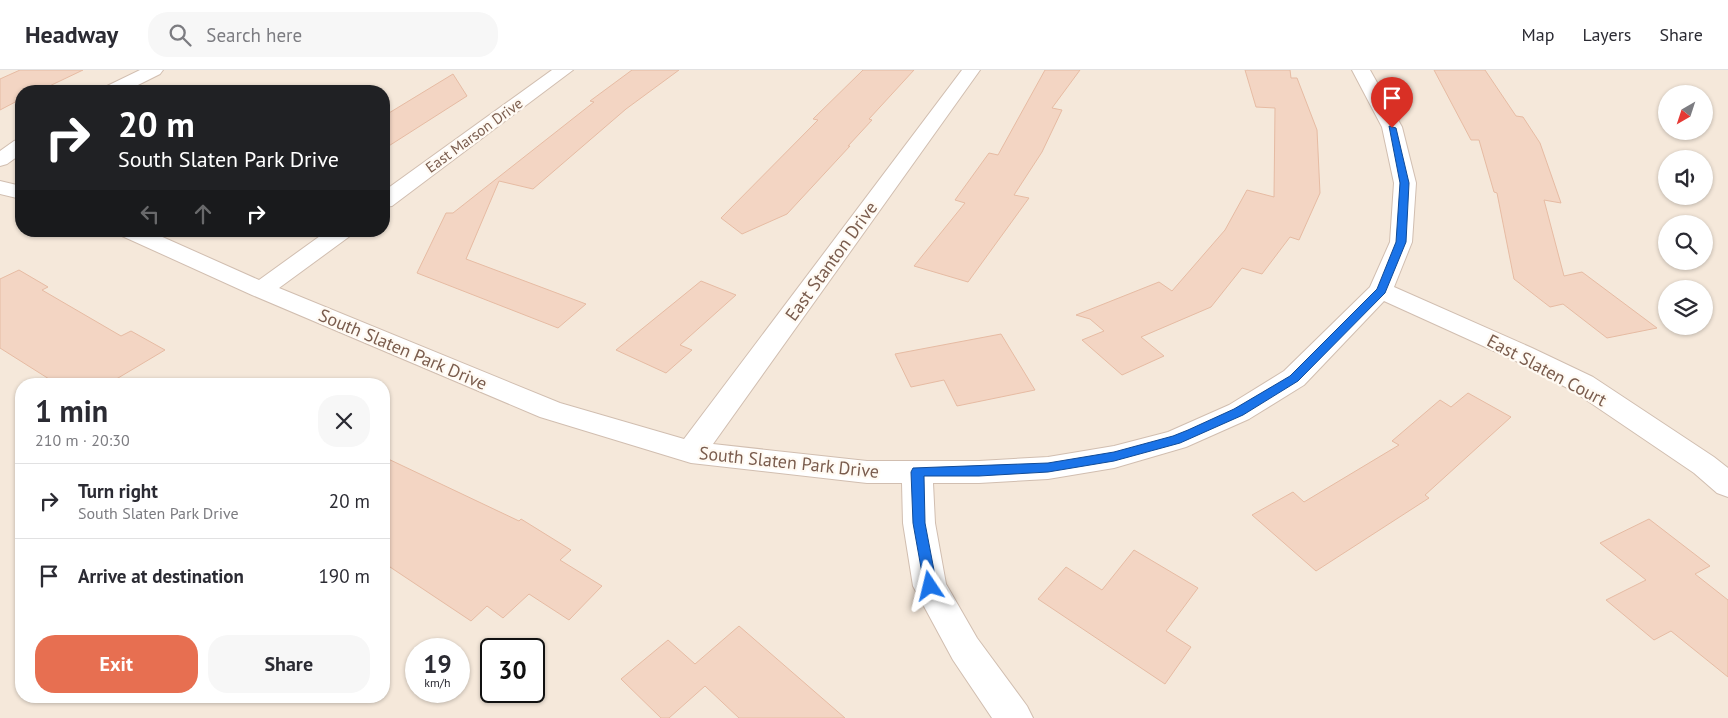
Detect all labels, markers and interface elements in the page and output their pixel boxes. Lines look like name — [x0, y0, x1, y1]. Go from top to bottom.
search box — [148, 12, 498, 57]
text: Headway — [25, 19, 118, 50]
icon: search — [166, 21, 194, 49]
text: Search here — [206, 23, 302, 47]
text: Map — [1522, 23, 1554, 46]
text: Layers — [1582, 23, 1631, 46]
text: Share — [1659, 23, 1703, 46]
pin — [1371, 77, 1413, 128]
icon: arrive — [1378, 84, 1406, 112]
north arrow — [1658, 85, 1712, 140]
map controls — [1658, 85, 1713, 335]
street label: East Marson Drive — [422, 93, 526, 177]
text: 20 m — [118, 101, 195, 147]
icon: right — [35, 105, 100, 170]
text: South Slaten Park Drive — [118, 145, 339, 173]
button: sound — [1658, 150, 1713, 205]
street label: East Stanton Drive — [780, 197, 882, 325]
icon: left — [136, 200, 164, 228]
icon: ahead — [189, 200, 217, 228]
icon: right — [242, 200, 270, 228]
button: search — [1658, 215, 1713, 270]
button: layers — [1658, 280, 1713, 335]
street label: South Slaten Park Drive — [315, 303, 491, 395]
street label: East Slaten Court — [1483, 329, 1611, 411]
text: 1 min — [35, 391, 108, 430]
button: close — [318, 395, 370, 447]
text: 210 m · 20:30 — [35, 430, 130, 450]
street label: South Slaten Park Drive — [698, 441, 880, 483]
text: Turn right — [78, 479, 158, 503]
icon: right — [35, 487, 63, 515]
text: 20 m — [329, 489, 370, 513]
text: South Slaten Park Drive — [78, 503, 239, 523]
position arrow — [903, 559, 955, 611]
icon: arrive — [35, 562, 63, 590]
text: Arrive at destination — [78, 564, 244, 588]
text: 190 m — [318, 564, 370, 588]
button: Exit — [35, 635, 198, 693]
button: Share — [208, 635, 370, 693]
speed limit sign: 30 — [480, 638, 545, 703]
text: 19 — [423, 648, 452, 680]
text: km/h — [424, 675, 451, 690]

